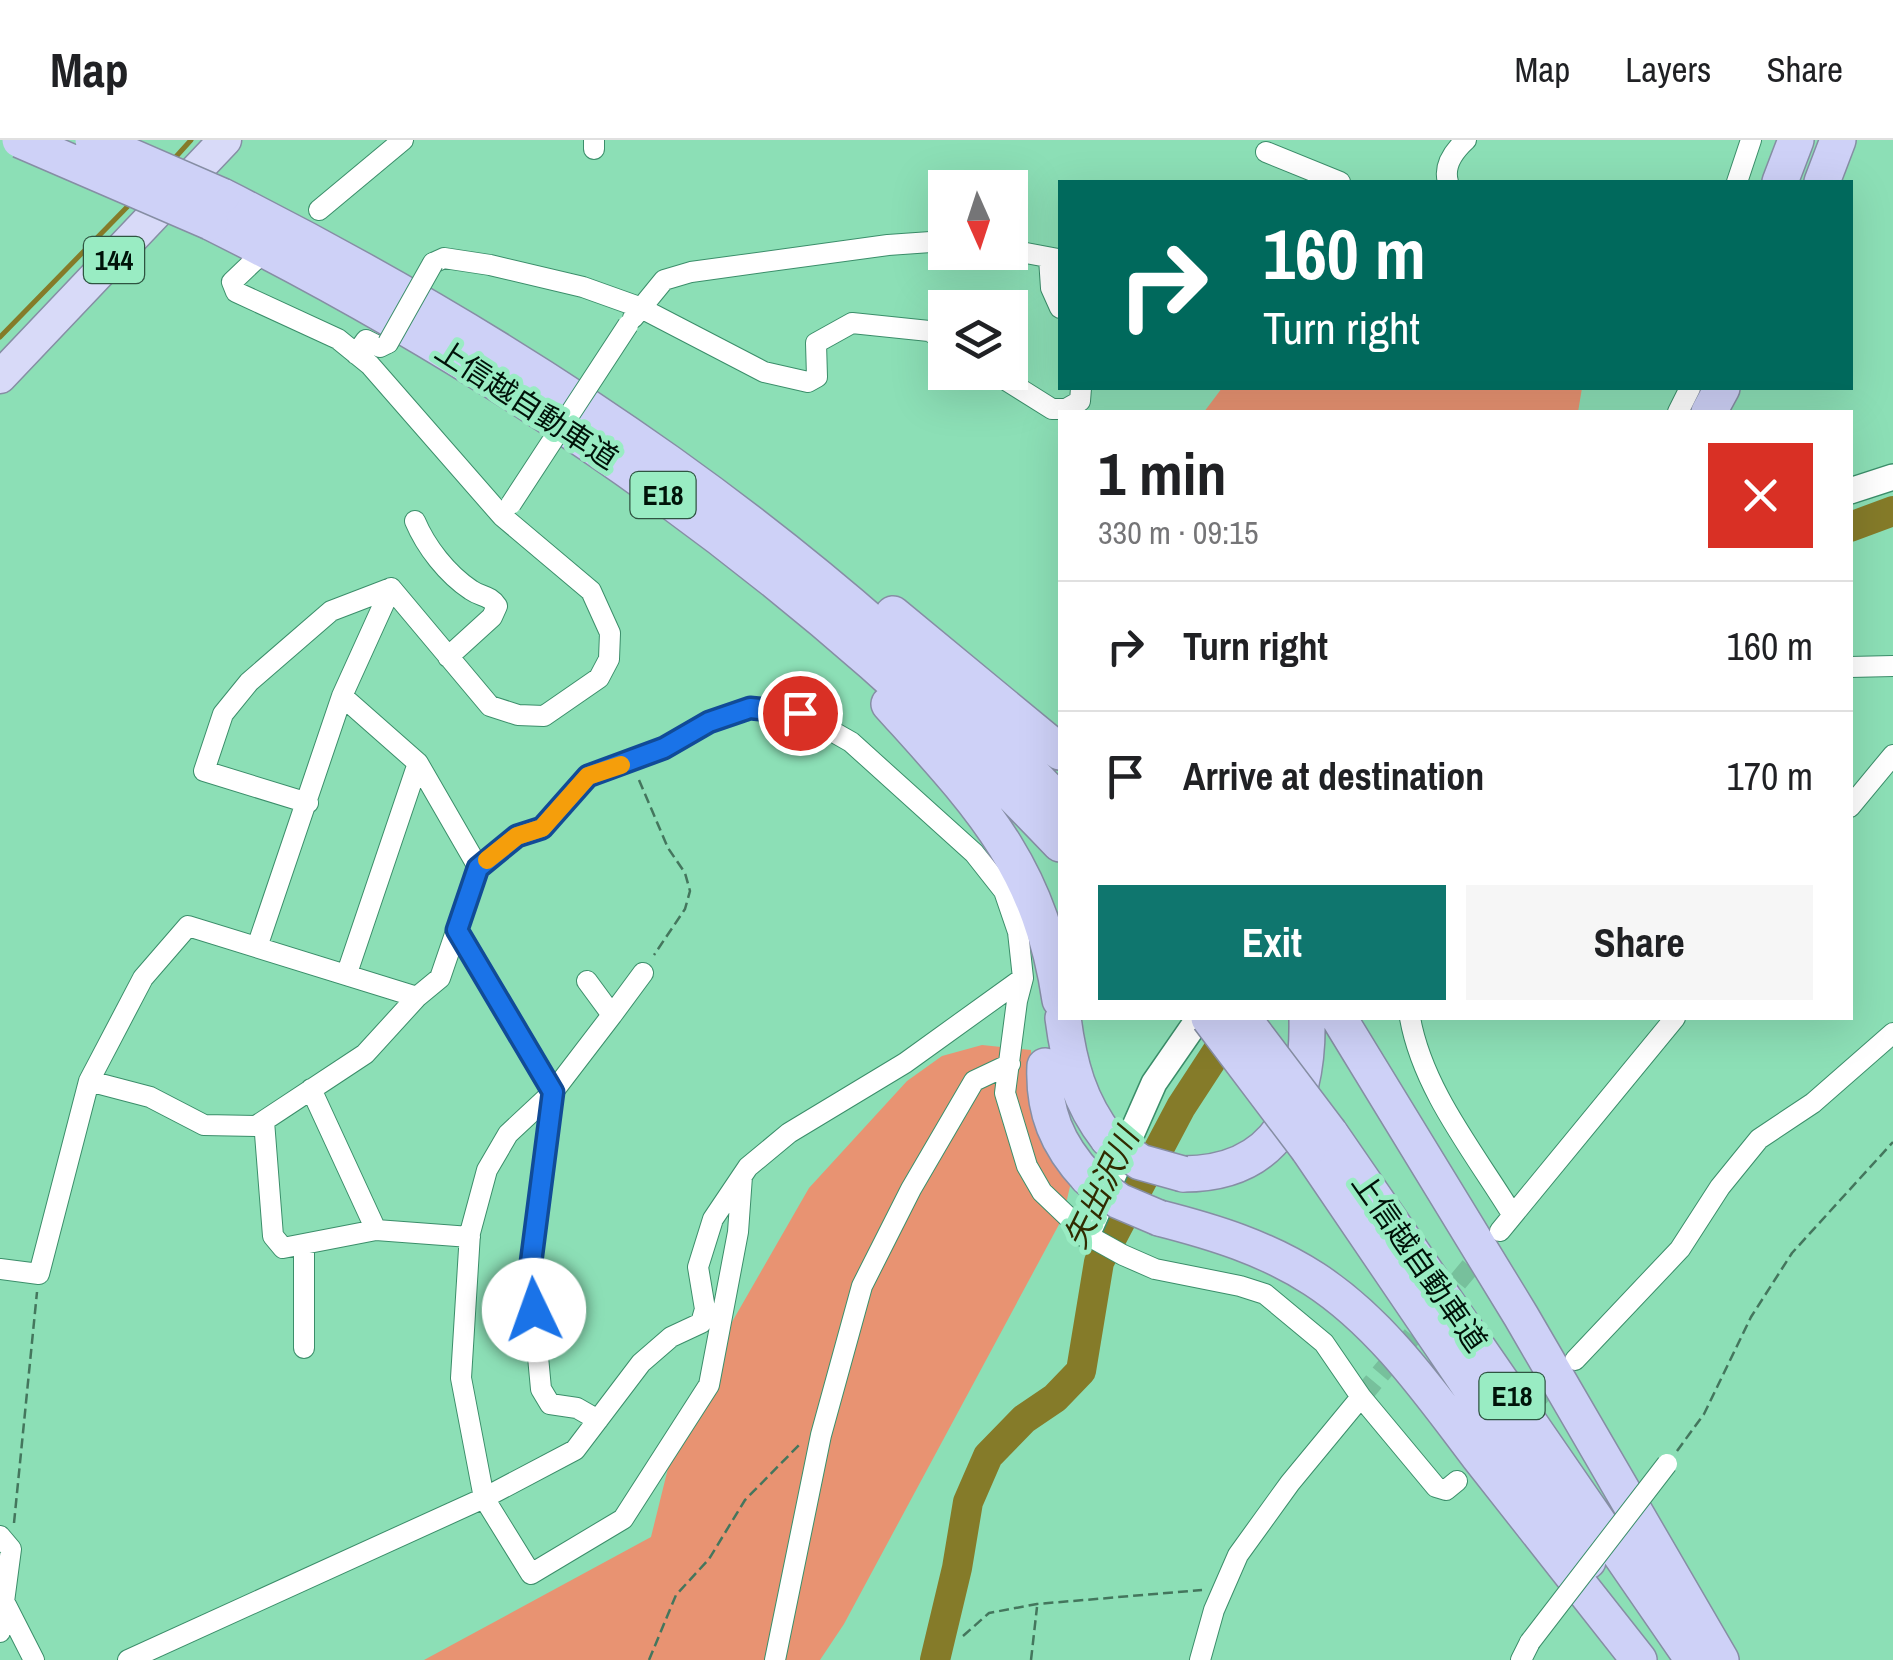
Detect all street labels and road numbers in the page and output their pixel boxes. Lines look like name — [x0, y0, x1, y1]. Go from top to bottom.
road number: 144 — [84, 237, 144, 283]
street label: 上信越自動車道 — [428, 330, 626, 478]
road number: E18 — [630, 472, 696, 518]
street label: 上信越自動車道 — [1343, 1165, 1497, 1359]
road number: E18 — [1480, 1373, 1544, 1419]

